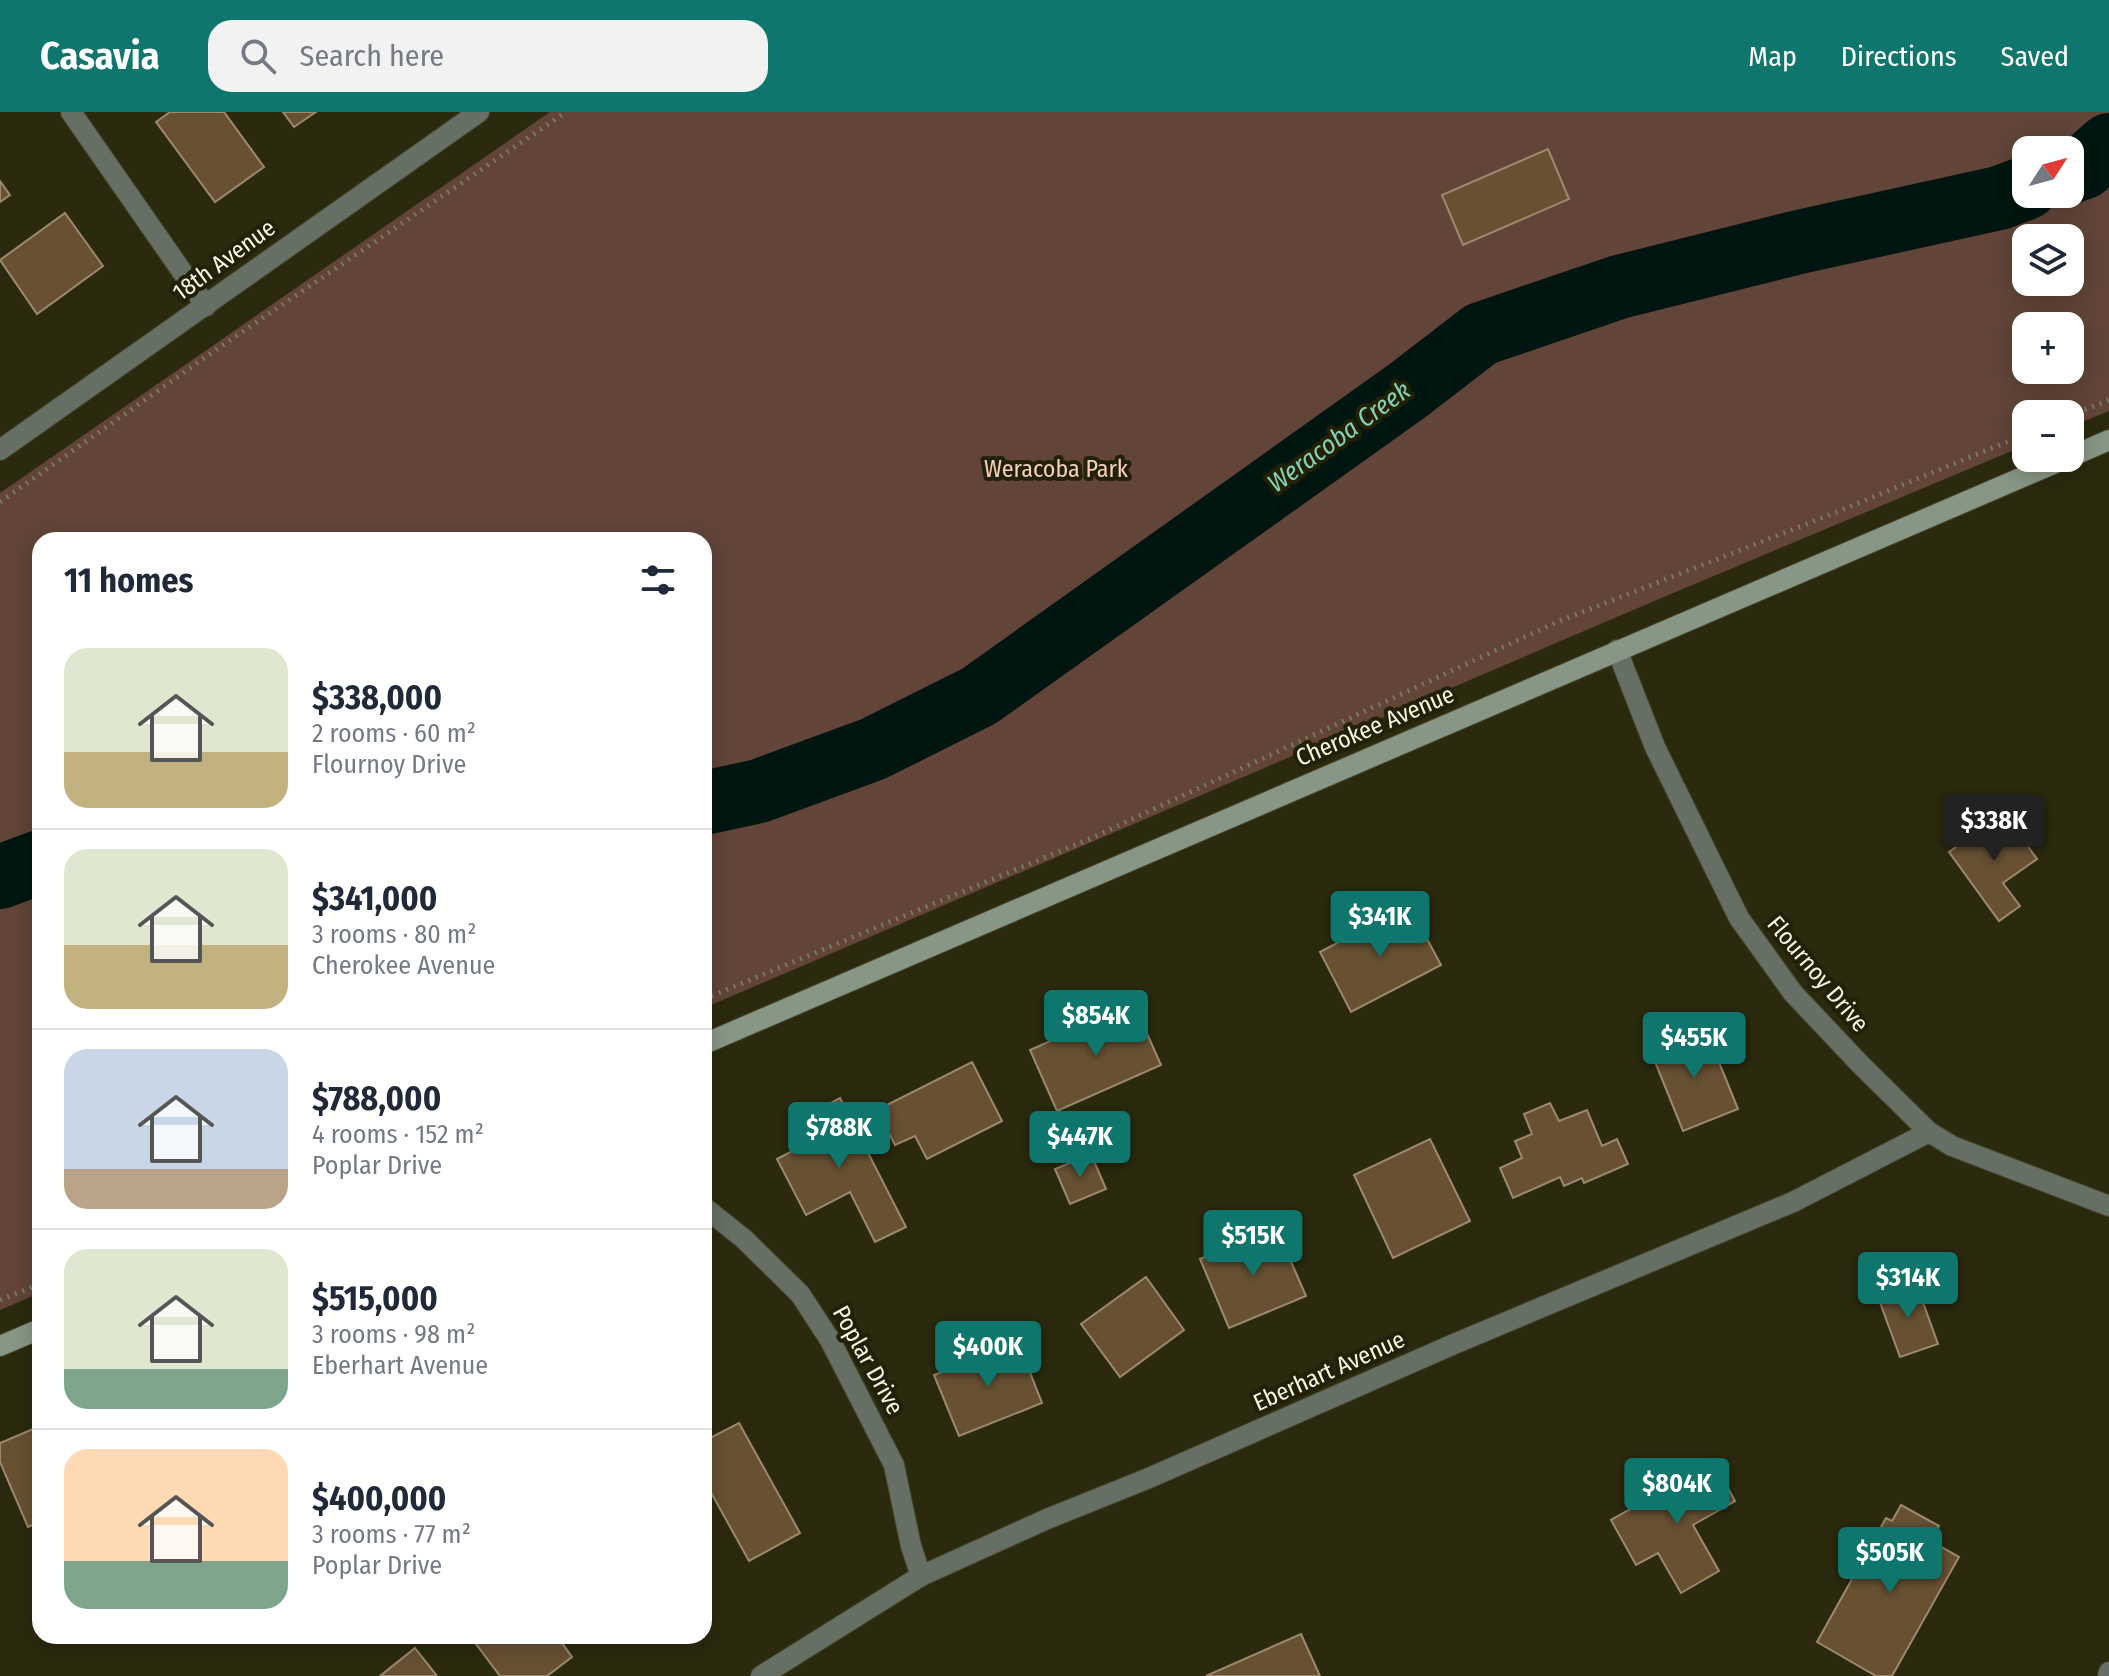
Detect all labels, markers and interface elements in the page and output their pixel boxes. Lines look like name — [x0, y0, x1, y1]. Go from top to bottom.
search box — [208, 20, 768, 92]
text: Casavia — [40, 33, 160, 79]
icon: search — [236, 34, 280, 78]
text: Search here — [300, 38, 444, 74]
text: Map — [1748, 40, 1797, 73]
text: Directions — [1841, 40, 1957, 73]
text: Saved — [2001, 40, 2069, 73]
north arrow — [2012, 136, 2084, 208]
map controls — [2012, 136, 2084, 472]
street label: 18th Avenue — [167, 214, 281, 306]
button: layers — [2012, 224, 2084, 296]
button: + — [2012, 312, 2084, 384]
water label: Weracoba Creek — [1262, 375, 1417, 499]
button: − — [2012, 400, 2084, 472]
park label: Weracoba Park — [984, 455, 1129, 483]
icon: filters — [636, 558, 680, 602]
text: 11 homes — [64, 560, 193, 601]
text: $338,000 — [312, 677, 442, 718]
icon: home — [128, 680, 224, 776]
street label: Cherokee Avenue — [1292, 680, 1458, 772]
text: 2 rooms · 60 m² — [312, 718, 476, 749]
text: Flournoy Drive — [312, 749, 466, 780]
pin: $338K — [1938, 795, 2050, 863]
text: $338K — [1961, 805, 2027, 836]
text: $341,000 — [312, 878, 437, 919]
icon: home — [128, 881, 224, 977]
pin: $341K — [1324, 891, 1436, 959]
text: $341K — [1349, 901, 1411, 932]
street label: Flournoy Drive — [1762, 910, 1874, 1038]
text: 3 rooms · 80 m² — [312, 919, 476, 950]
text: Cherokee Avenue — [312, 950, 495, 981]
pin: $854K — [1040, 990, 1152, 1058]
text: $854K — [1062, 1000, 1130, 1031]
pin: $455K — [1638, 1012, 1750, 1080]
text: $455K — [1661, 1022, 1727, 1053]
text: $788,000 — [312, 1078, 441, 1119]
icon: home — [128, 1081, 224, 1177]
pin: $788K — [783, 1102, 895, 1170]
pin: $447K — [1024, 1111, 1136, 1179]
text: $788K — [806, 1112, 872, 1143]
text: 4 rooms · 152 m² — [312, 1119, 484, 1150]
text: $447K — [1047, 1121, 1113, 1152]
text: Poplar Drive — [312, 1150, 442, 1181]
pin: $515K — [1197, 1210, 1309, 1278]
text: $515K — [1221, 1220, 1285, 1251]
pin: $314K — [1852, 1252, 1964, 1320]
text: $314K — [1876, 1262, 1940, 1293]
text: $515,000 — [312, 1278, 438, 1319]
icon: home — [128, 1281, 224, 1377]
street label: Poplar Drive — [827, 1301, 909, 1419]
text: 3 rooms · 98 m² — [312, 1319, 475, 1350]
pin: $400K — [932, 1321, 1044, 1389]
street label: Eberhart Avenue — [1249, 1325, 1409, 1417]
text: $400K — [953, 1331, 1023, 1362]
text: Eberhart Avenue — [312, 1350, 488, 1381]
pin: $804K — [1621, 1458, 1733, 1526]
text: $804K — [1642, 1468, 1712, 1499]
text: $400,000 — [312, 1478, 446, 1519]
icon: home — [128, 1481, 224, 1577]
text: 3 rooms · 77 m² — [312, 1519, 471, 1550]
pin: $505K — [1834, 1527, 1946, 1595]
text: $505K — [1856, 1537, 1924, 1568]
text: Poplar Drive — [312, 1550, 442, 1581]

